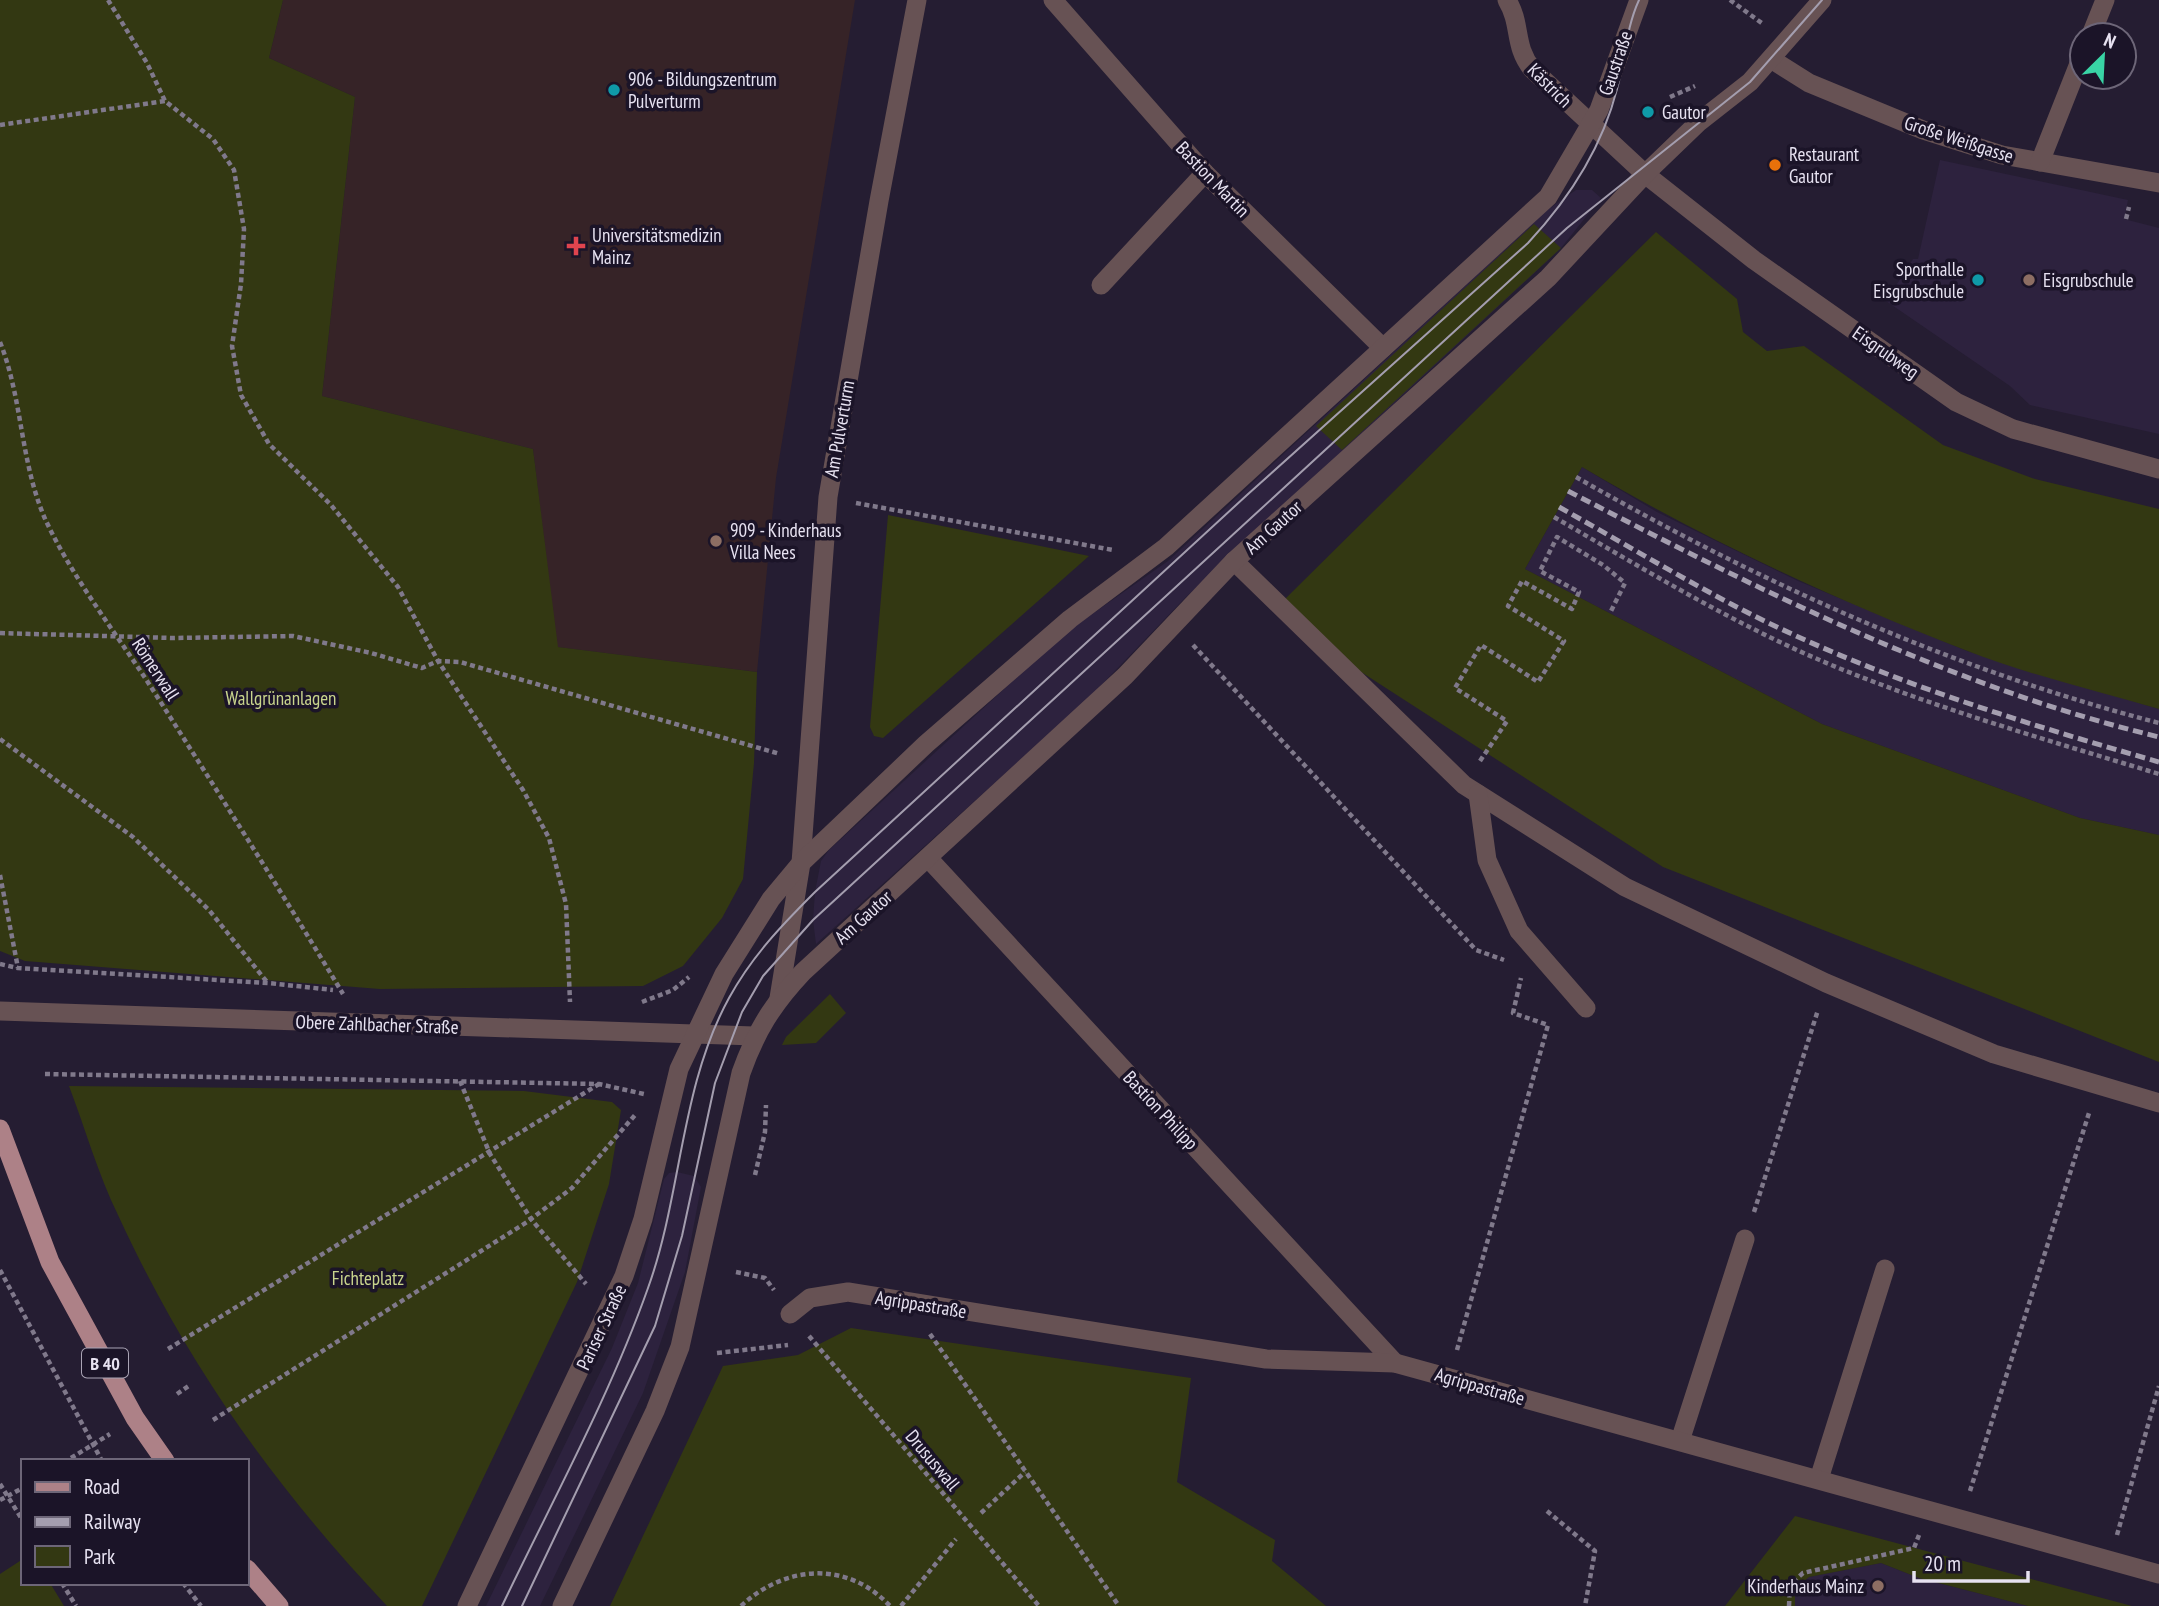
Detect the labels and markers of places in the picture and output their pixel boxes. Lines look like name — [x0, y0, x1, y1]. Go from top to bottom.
place label: 906 - Bildungszentrum Pulverturm — [628, 67, 777, 113]
marker: 906 - Bildungszentrum Pulverturm — [606, 82, 622, 98]
place label: Gautor — [1662, 100, 1706, 124]
marker: Gautor — [1640, 104, 1656, 120]
place label: Restaurant Gautor — [1789, 142, 1860, 188]
marker: Restaurant Gautor — [1767, 157, 1783, 173]
place label: Universitätsmedizin Mainz — [592, 223, 722, 269]
marker: Universitätsmedizin Mainz — [566, 236, 586, 256]
place label: Sporthalle Eisgrubschule — [1873, 257, 1964, 303]
place label: Eisgrubschule — [2043, 268, 2134, 292]
marker: Sporthalle Eisgrubschule — [1970, 272, 1986, 288]
marker: Eisgrubschule — [2021, 272, 2037, 288]
place label: 909 - Kinderhaus Villa Nees — [729, 518, 842, 564]
marker: 909 - Kinderhaus Villa Nees — [708, 533, 724, 549]
place label: Kinderhaus Mainz — [1747, 1574, 1864, 1598]
marker: Kinderhaus Mainz — [1870, 1578, 1886, 1594]

